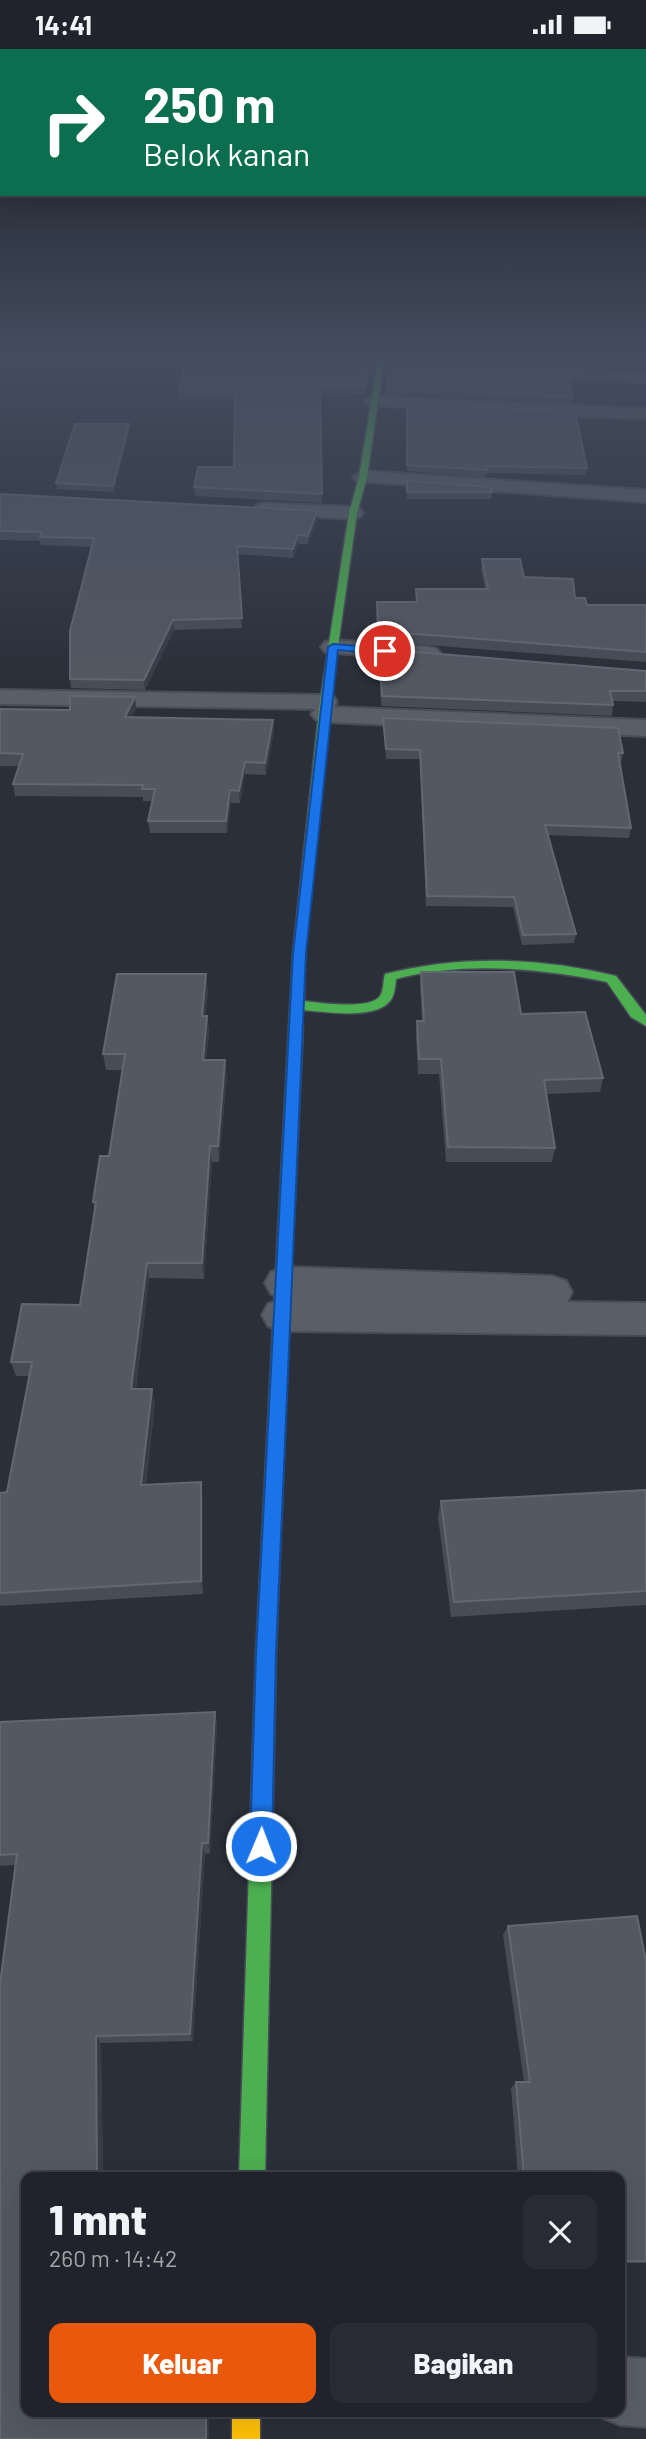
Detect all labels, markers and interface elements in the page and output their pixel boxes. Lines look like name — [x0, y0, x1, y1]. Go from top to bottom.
text: 14:41 — [35, 9, 92, 40]
text: 250 m — [143, 74, 276, 133]
icon: right — [28, 77, 119, 168]
text: Belok kanan — [143, 134, 310, 172]
pin — [355, 621, 415, 681]
icon: arrive — [366, 632, 404, 670]
position arrow — [224, 1809, 298, 1883]
text: 1 mnt — [49, 2193, 147, 2243]
button: close — [523, 2195, 597, 2269]
text: 260 m · 14:42 — [49, 2244, 177, 2272]
button: Keluar — [49, 2323, 316, 2403]
button: Bagikan — [330, 2323, 597, 2403]

